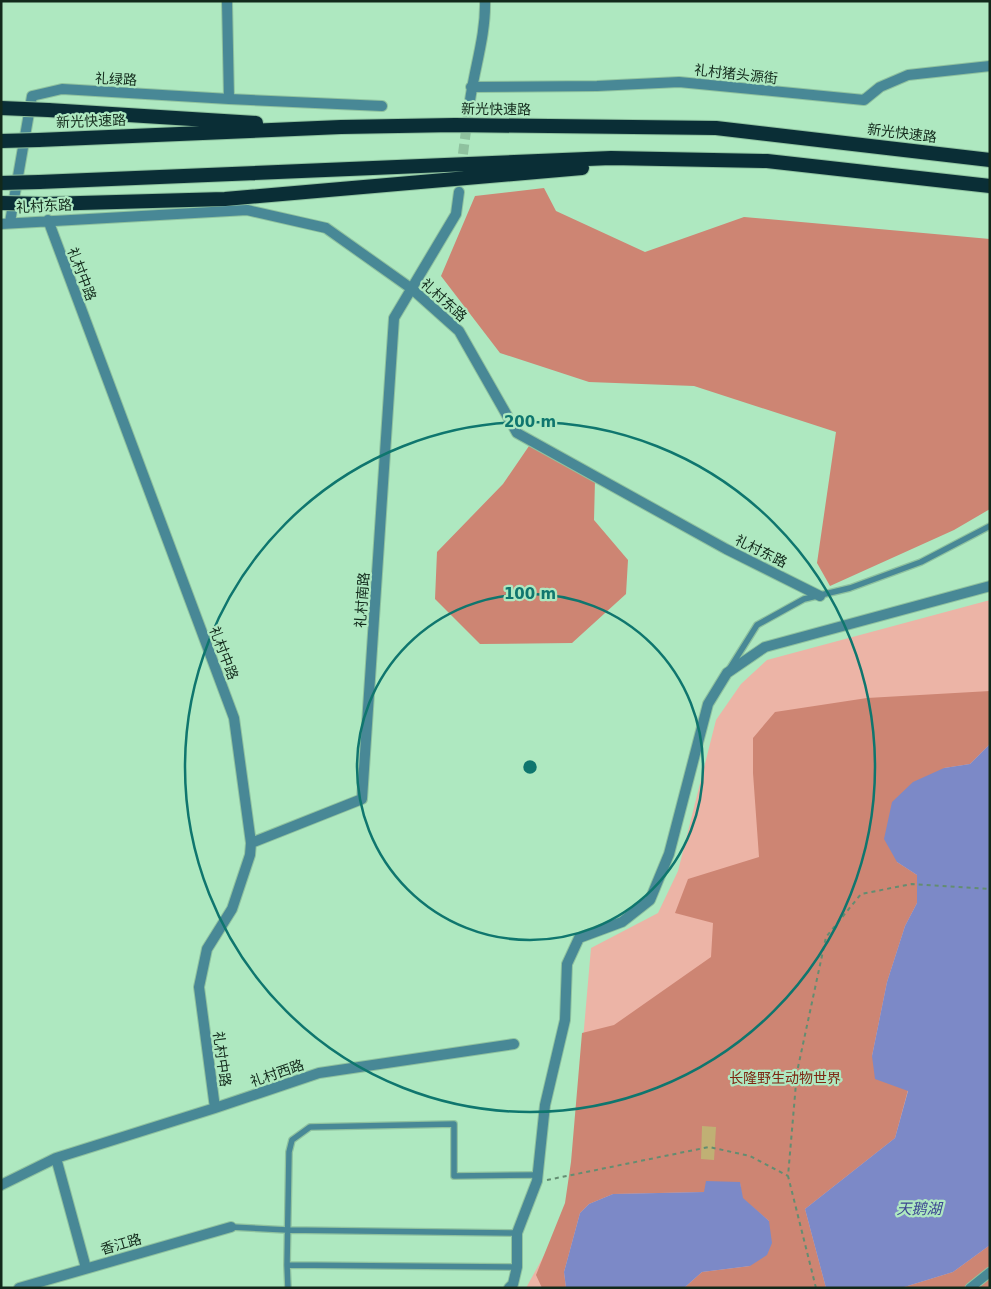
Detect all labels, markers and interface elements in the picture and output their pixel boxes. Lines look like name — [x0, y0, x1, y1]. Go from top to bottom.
street label: 礼村猪头源街 — [693, 62, 779, 86]
street label: 礼绿路 — [95, 70, 137, 88]
street label: 新光快速路 — [461, 100, 531, 118]
street label: 新光快速路 — [56, 112, 126, 130]
street label: 新光快速路 — [866, 121, 938, 145]
street label: 礼村东路 — [16, 197, 72, 215]
street label: 礼村中路 — [64, 245, 100, 303]
street label: 礼村东路 — [418, 275, 470, 325]
text: 200 m — [504, 413, 556, 431]
street label: 礼村东路 — [732, 532, 790, 570]
street label: 礼村南路 — [352, 572, 372, 628]
text: 100 m — [504, 585, 556, 603]
street label: 礼村中路 — [206, 624, 242, 682]
centre of rings — [521, 758, 539, 776]
street label: 礼村中路 — [210, 1030, 234, 1088]
street label: 礼村西路 — [248, 1056, 306, 1090]
park label: 长隆野生动物世界 — [729, 1070, 841, 1086]
water label: 天鹅湖 — [896, 1200, 943, 1218]
street label: 香江路 — [99, 1231, 143, 1257]

